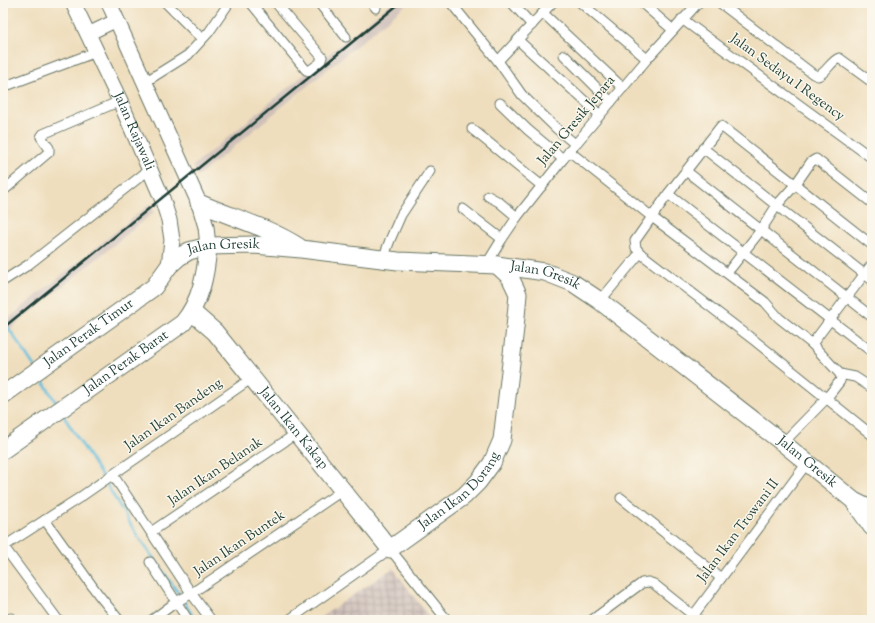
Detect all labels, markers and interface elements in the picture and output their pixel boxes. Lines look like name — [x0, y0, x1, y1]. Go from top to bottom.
street label: Jalan Sedayu I Regency — [725, 29, 848, 126]
street label: Jalan Gresik Jepara — [533, 71, 621, 171]
street label: Jalan Rajawali — [107, 88, 159, 174]
street label: Jalan Gresik — [185, 235, 261, 261]
street label: Jalan Gresik — [508, 257, 585, 296]
street label: Jalan Perak Timur — [39, 294, 139, 373]
street label: Jalan Perak Barat — [79, 326, 173, 400]
street label: Jalan Ikan Bandeng — [120, 374, 227, 457]
street label: Jalan Ikan Kakap — [253, 383, 333, 475]
street label: Jalan Gresik — [772, 431, 842, 494]
street label: Jalan Ikan Belanak — [164, 433, 268, 512]
street label: Jalan Ikan Dorang — [414, 449, 506, 536]
street label: Jalan Ikan Trowani II — [693, 475, 785, 588]
street label: Jalan Ikan Buntek — [190, 506, 290, 583]

